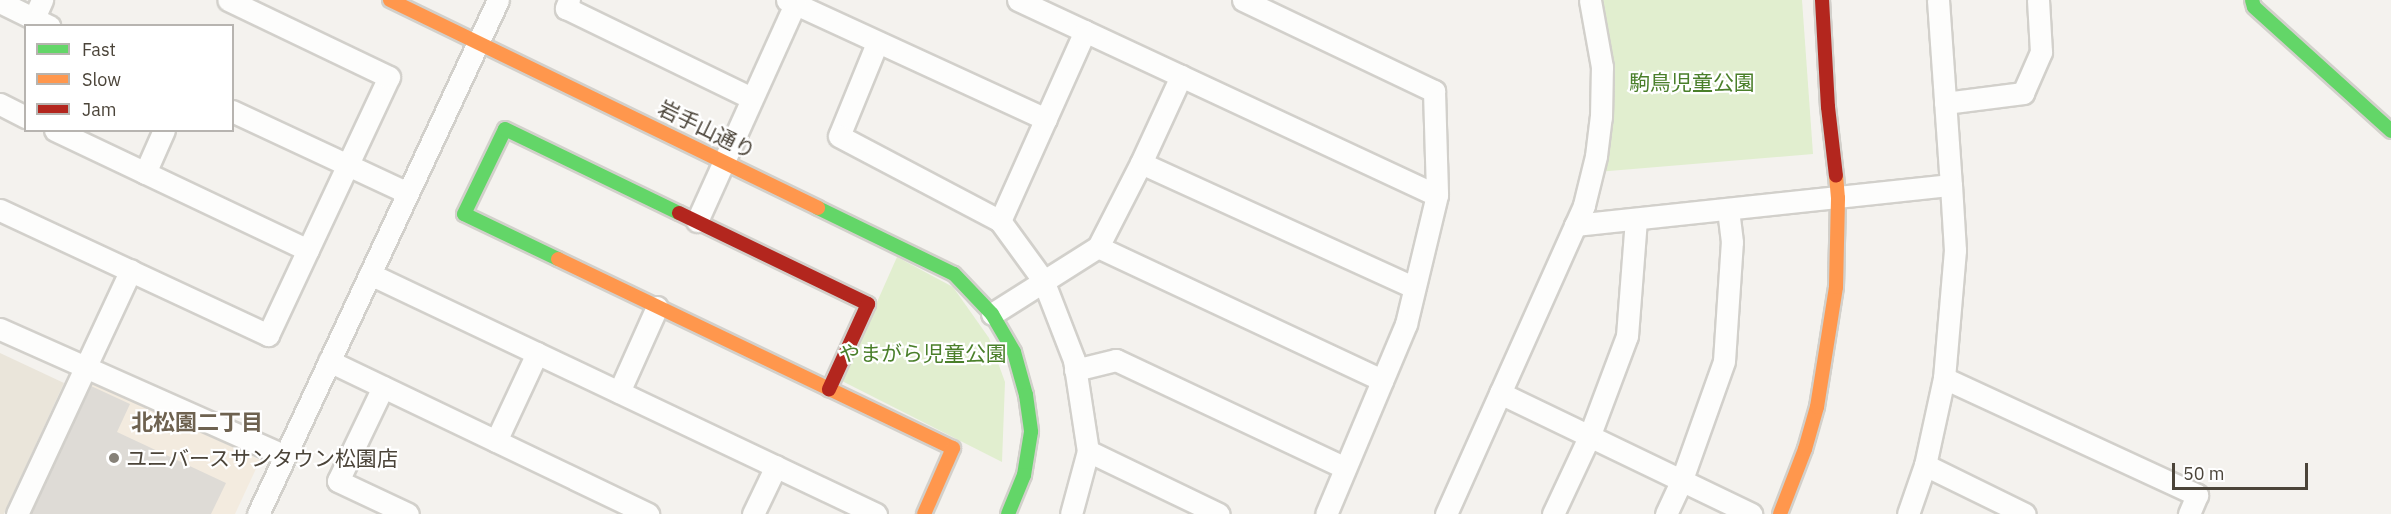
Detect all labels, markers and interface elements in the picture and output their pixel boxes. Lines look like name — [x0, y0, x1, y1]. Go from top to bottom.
legend — [24, 24, 234, 132]
text: Fast — [82, 38, 116, 61]
text: Slow — [82, 68, 121, 91]
park label: 駒鳥児童公園 — [1629, 69, 1755, 95]
street label: 岩手山通り — [654, 95, 760, 163]
text: Jam — [82, 98, 117, 121]
park label: やまがら児童公園 — [839, 340, 1007, 366]
district label: 北松園二丁目 — [131, 409, 263, 435]
place label: ユニバースサンタウン松園店 — [126, 445, 399, 471]
marker: ユニバースサンタウン松園店 — [107, 451, 121, 465]
scale bar — [2175, 451, 2312, 489]
text: 50 m — [2183, 462, 2225, 485]

